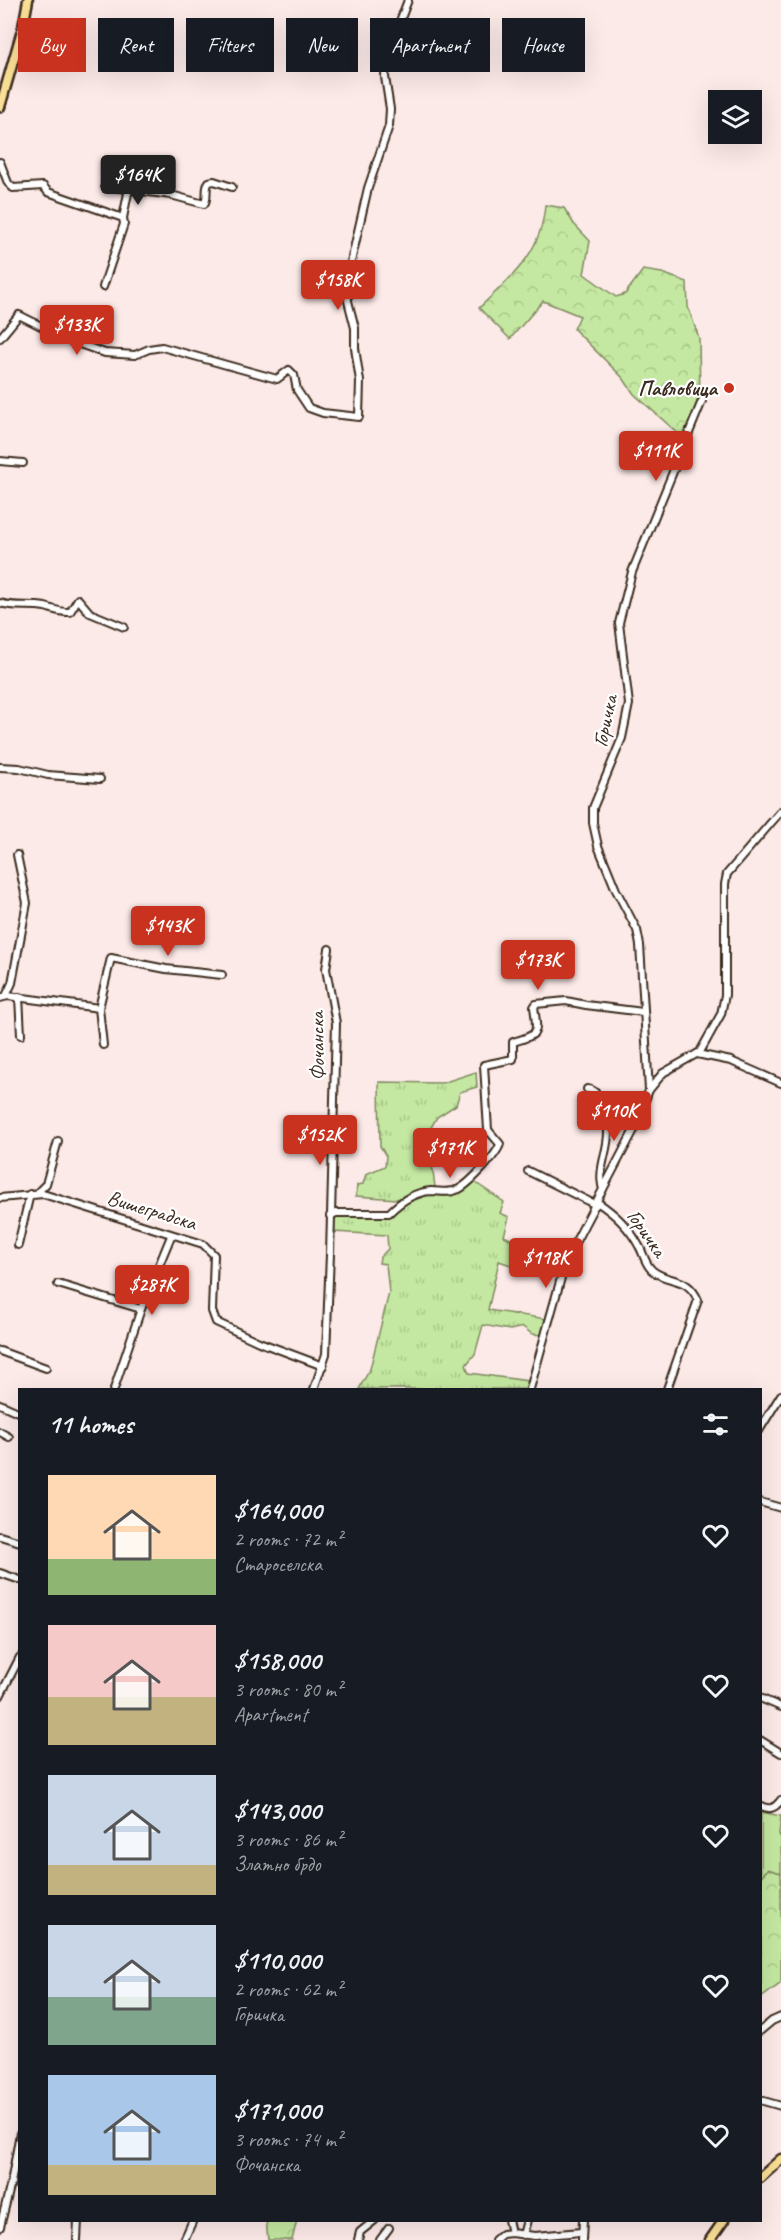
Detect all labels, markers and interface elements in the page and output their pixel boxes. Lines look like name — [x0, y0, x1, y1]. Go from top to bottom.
chip: Buy — [18, 18, 86, 72]
chip: Rent — [98, 18, 174, 72]
chip: Filters — [186, 18, 274, 72]
chip: New — [286, 18, 358, 72]
chip: Apartment — [370, 18, 490, 72]
chip: House — [502, 18, 585, 72]
map controls — [708, 90, 762, 144]
button: layers — [708, 90, 762, 144]
pin: $164K — [96, 155, 180, 206]
text: $164K — [115, 162, 161, 187]
pin: $158K — [296, 260, 380, 311]
text: $158K — [315, 267, 361, 292]
pin: $133K — [35, 305, 119, 356]
text: $133K — [54, 312, 100, 337]
place label: Павловица — [638, 375, 719, 401]
marker: Павловица — [722, 381, 736, 395]
pin: $111K — [614, 431, 698, 482]
text: $111K — [633, 438, 679, 463]
street label: Горичка — [587, 690, 624, 749]
pin: $143K — [126, 906, 210, 957]
text: $143K — [145, 913, 191, 938]
pin: $173K — [496, 940, 580, 991]
text: $173K — [515, 947, 561, 972]
street label: Фочанска — [303, 1009, 331, 1081]
pin: $110K — [572, 1091, 656, 1142]
text: $110K — [591, 1098, 637, 1123]
pin: $152K — [278, 1115, 362, 1166]
text: $152K — [297, 1122, 343, 1147]
pin: $171K — [408, 1128, 492, 1179]
text: $171K — [427, 1135, 473, 1160]
street label: Вишеградска — [104, 1184, 201, 1236]
street label: Горичка — [621, 1204, 674, 1264]
pin: $118K — [504, 1238, 588, 1289]
text: $118K — [523, 1245, 569, 1270]
pin: $287K — [110, 1265, 194, 1316]
text: $287K — [129, 1272, 175, 1297]
text: 11 homes — [48, 1408, 133, 1441]
icon: filters — [699, 1408, 732, 1441]
text: $164,000 — [234, 1494, 322, 1527]
icon: home — [96, 1499, 168, 1571]
icon: heart — [699, 1519, 732, 1552]
text: 2 rooms · 72 m² — [234, 1527, 342, 1552]
text: Староселска — [234, 1552, 322, 1577]
text: $158,000 — [234, 1644, 321, 1677]
icon: home — [96, 1649, 168, 1721]
icon: heart — [699, 1669, 732, 1702]
text: 3 rooms · 80 m² — [234, 1677, 342, 1702]
text: Apartment — [234, 1702, 307, 1727]
text: $143,000 — [234, 1794, 321, 1827]
icon: home — [96, 1799, 168, 1871]
icon: heart — [699, 1819, 732, 1852]
text: 3 rooms · 86 m² — [234, 1827, 342, 1852]
text: Златно брдо — [234, 1852, 320, 1877]
text: $110,000 — [234, 1944, 321, 1977]
icon: home — [96, 1949, 168, 2021]
icon: heart — [699, 1969, 732, 2002]
text: 2 rooms · 62 m² — [234, 1977, 342, 2002]
text: Горичка — [234, 2002, 284, 2027]
text: $171,000 — [234, 2094, 321, 2127]
icon: home — [96, 2099, 168, 2171]
icon: heart — [699, 2119, 732, 2152]
text: 3 rooms · 74 m² — [234, 2127, 342, 2152]
text: Фочанска — [234, 2152, 300, 2177]

